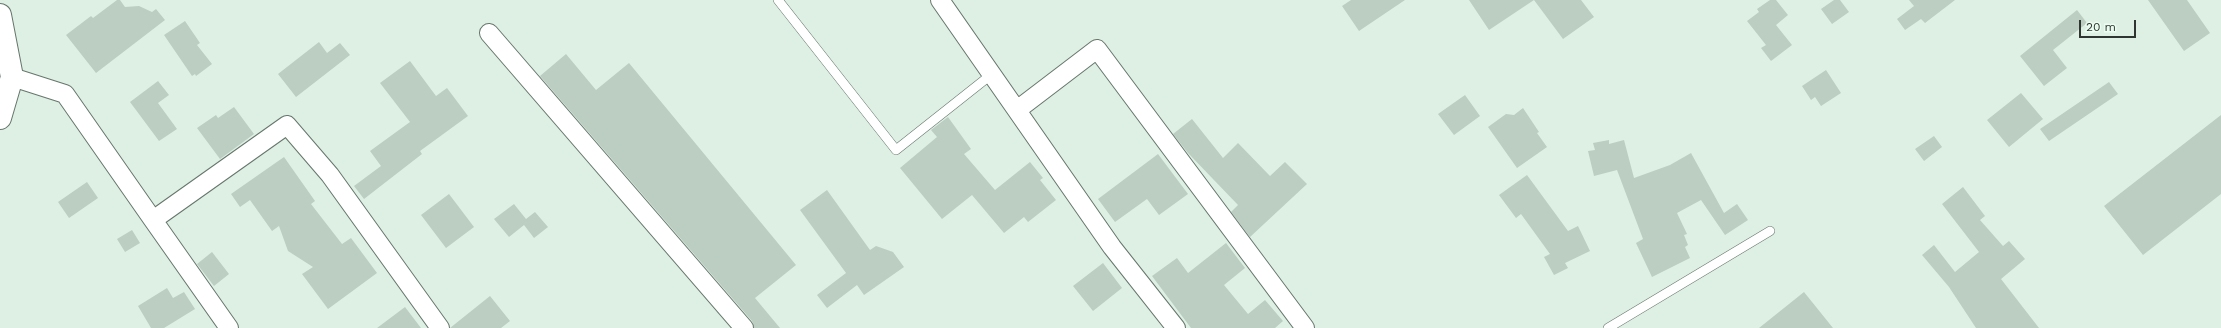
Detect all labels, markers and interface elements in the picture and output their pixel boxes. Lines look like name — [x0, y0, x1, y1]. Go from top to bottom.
scale bar — [2081, 12, 2138, 38]
text: 20 m — [2086, 20, 2116, 34]

